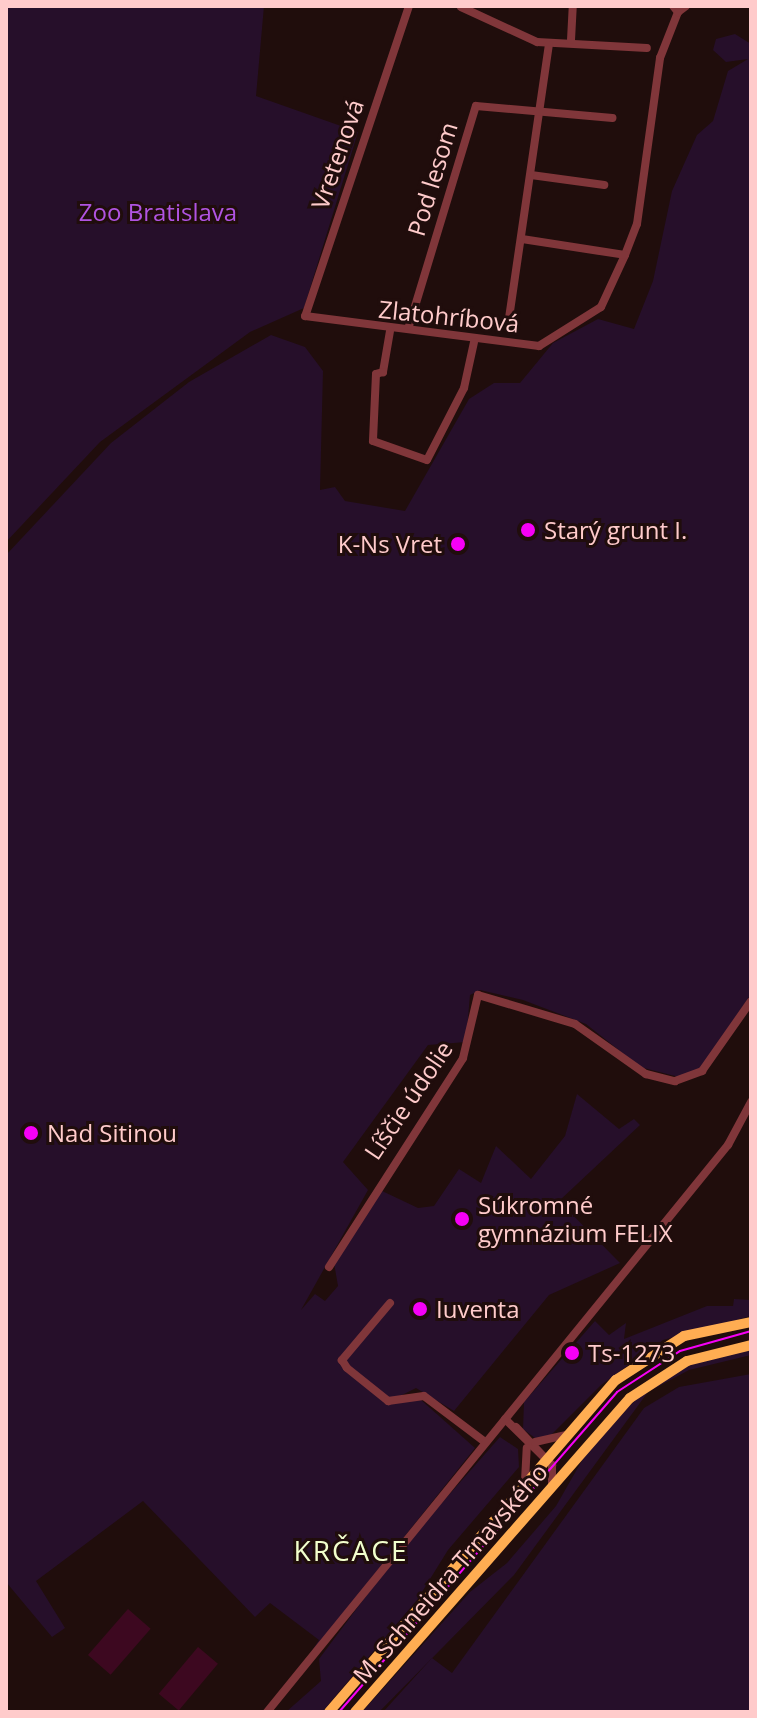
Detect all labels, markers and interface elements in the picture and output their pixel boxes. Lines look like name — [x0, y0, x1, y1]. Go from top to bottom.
street label: Vretenová — [305, 95, 369, 213]
street label: Pod lesom — [401, 119, 463, 239]
park label: Zoo Bratislava — [79, 198, 237, 226]
street label: Zlatohríbová — [377, 294, 521, 338]
place label: Starý grunt I. — [544, 516, 687, 544]
marker: Starý grunt I. — [519, 521, 537, 539]
place label: K-Ns Vret — [338, 530, 442, 558]
marker: K-Ns Vret — [449, 535, 467, 553]
street label: Líščie údolie — [358, 1035, 458, 1165]
place label: Nad Sitinou — [47, 1119, 177, 1147]
marker: Nad Sitinou — [22, 1124, 40, 1142]
place label: Súkromné gymnázium FELIX — [478, 1191, 673, 1247]
marker: Súkromné gymnázium FELIX — [453, 1210, 471, 1228]
place label: Iuventa — [436, 1295, 519, 1323]
marker: Iuventa — [411, 1300, 429, 1318]
place label: Ts-1273 — [588, 1339, 675, 1367]
marker: Ts-1273 — [563, 1344, 581, 1362]
street label: M. Schneidra Trnavského — [347, 1457, 553, 1689]
district label: KRČACE — [294, 1533, 408, 1567]

